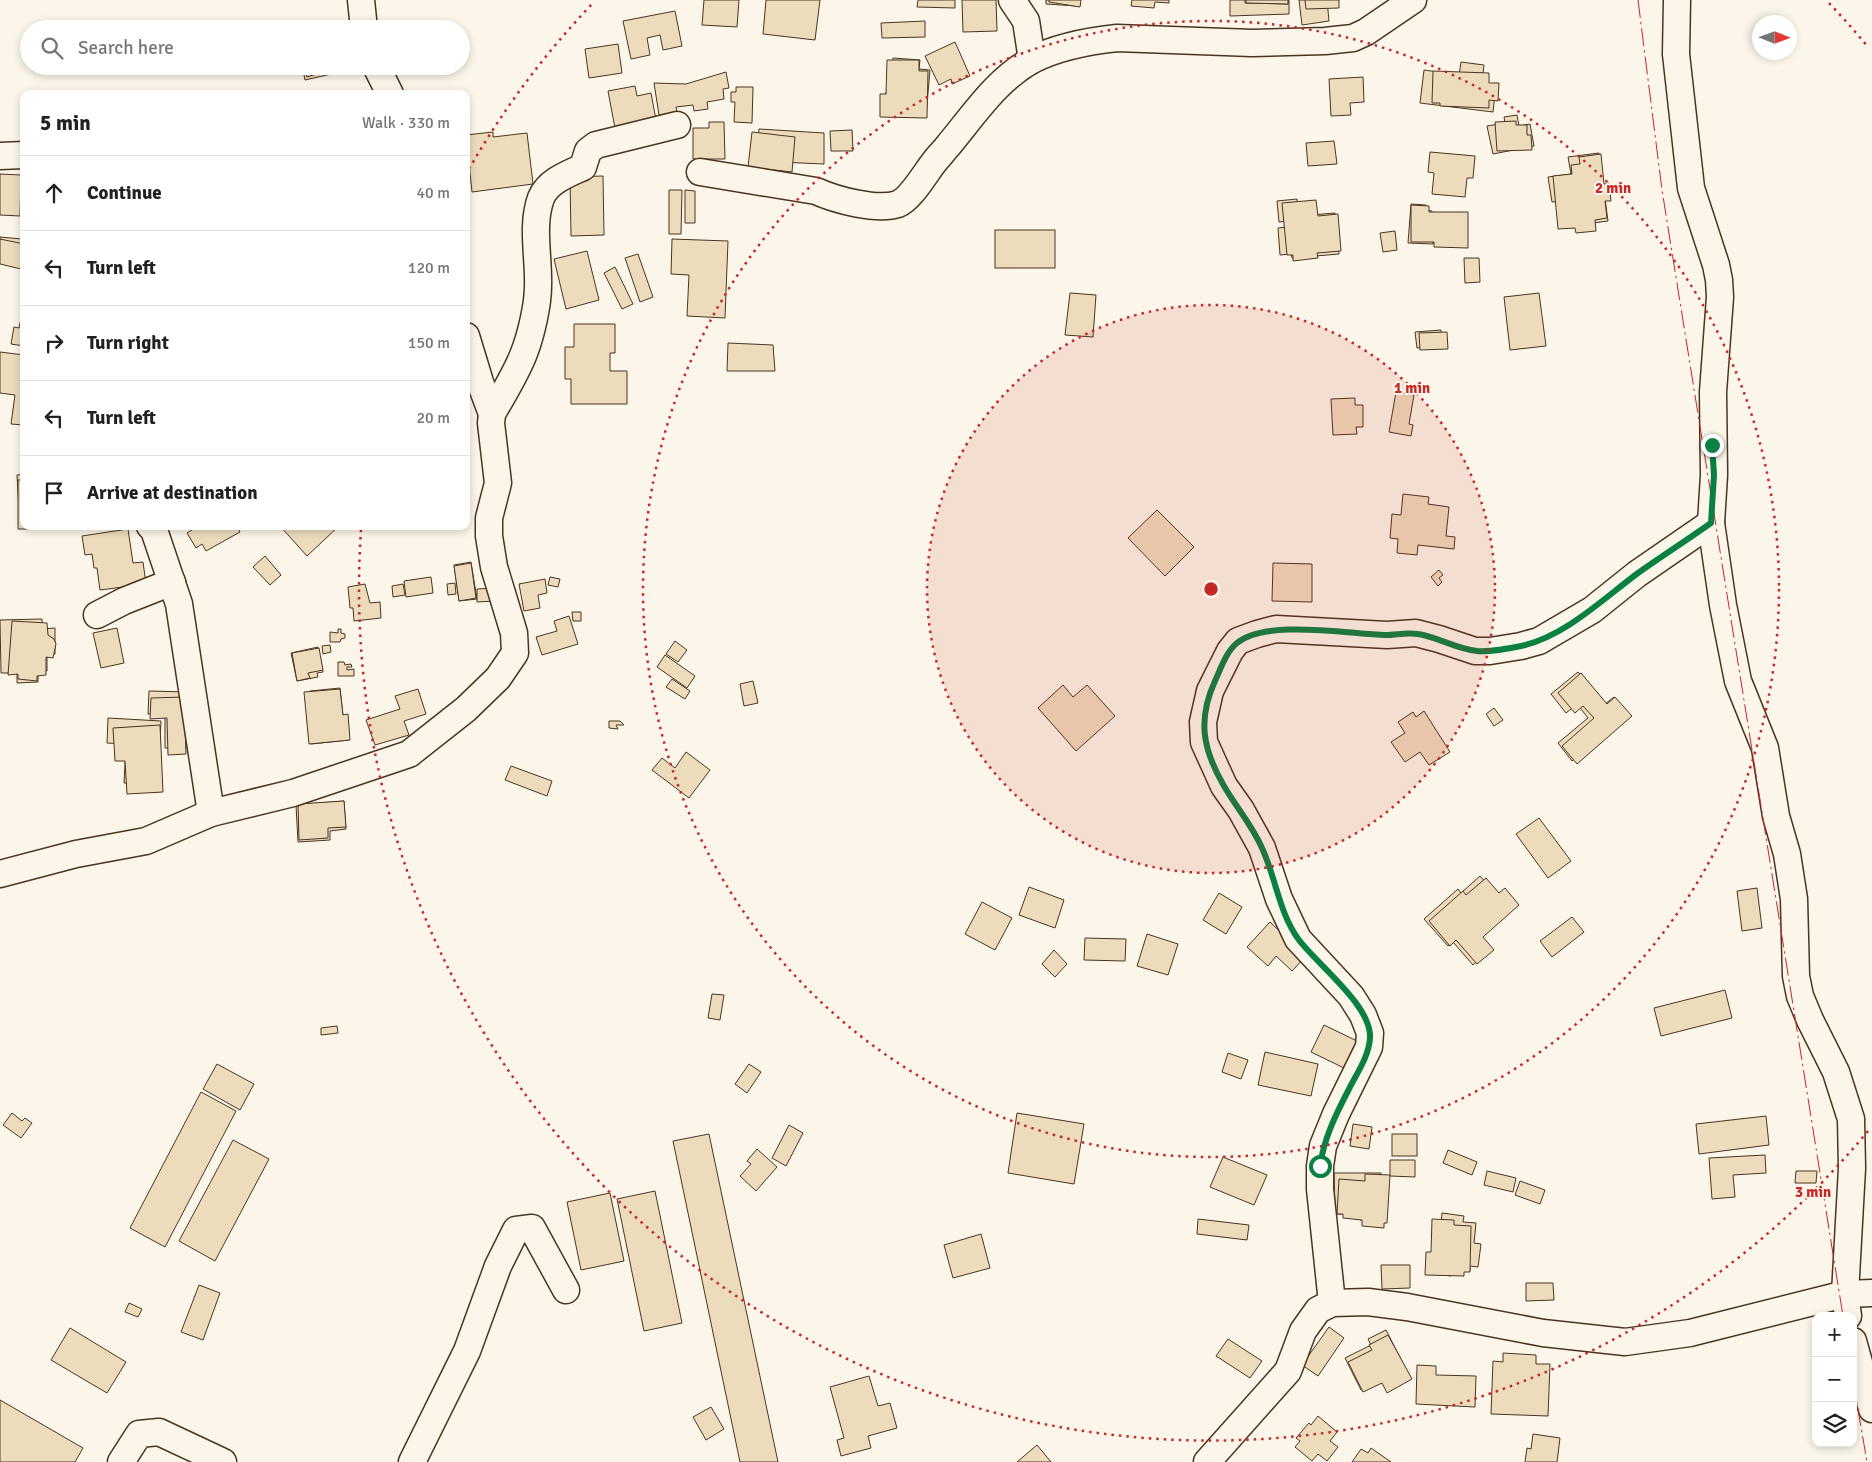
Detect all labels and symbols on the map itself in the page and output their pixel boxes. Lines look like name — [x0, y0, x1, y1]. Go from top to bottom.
north arrow — [1752, 15, 1797, 60]
text: 2 min — [1595, 179, 1631, 197]
text: 1 min — [1394, 379, 1430, 397]
route end — [1701, 434, 1724, 457]
centre of rings — [1202, 580, 1220, 598]
route start — [1309, 1155, 1332, 1178]
text: 3 min — [1795, 1183, 1831, 1201]

